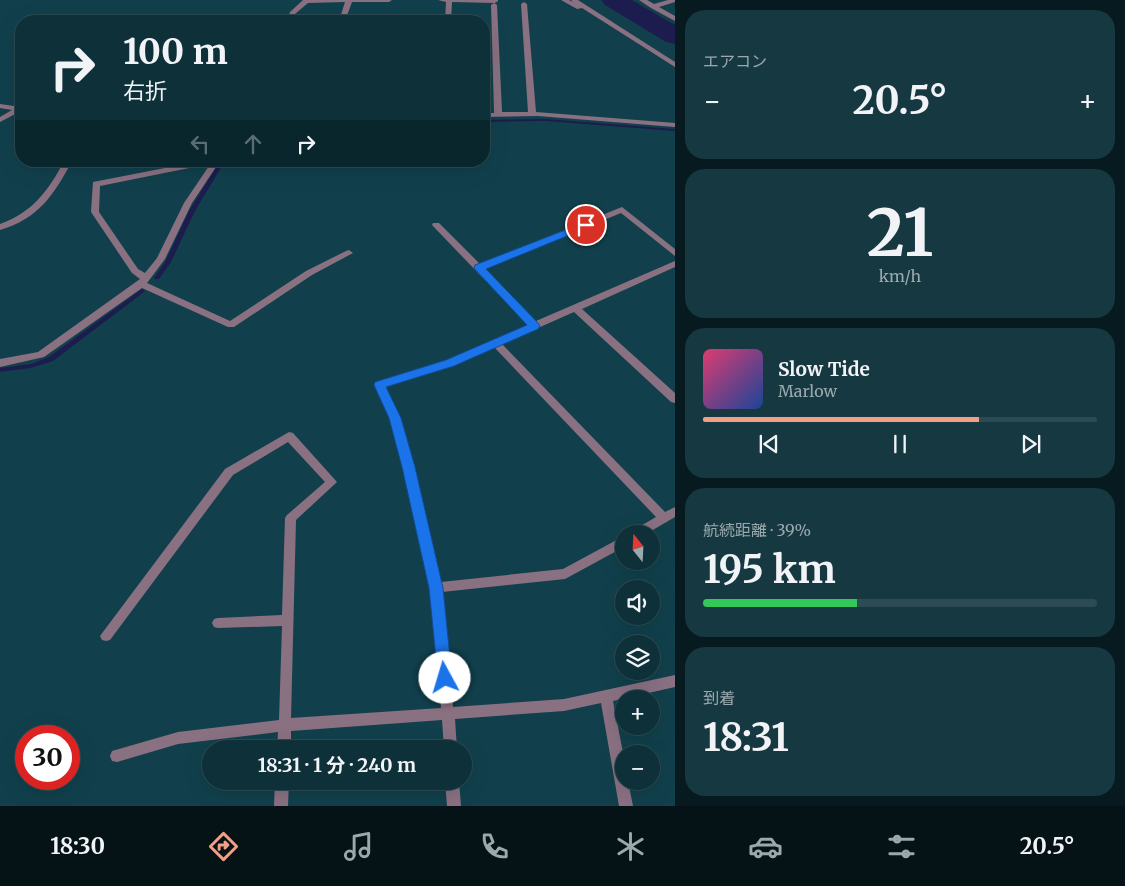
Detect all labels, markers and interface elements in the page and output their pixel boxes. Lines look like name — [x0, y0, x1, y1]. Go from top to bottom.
text: 100 m — [123, 30, 228, 74]
icon: right — [40, 35, 105, 100]
text: エアコン — [703, 51, 767, 71]
text: 右折 — [123, 77, 167, 105]
text: 20.5° — [853, 77, 947, 124]
text: − — [703, 83, 722, 119]
text: + — [1078, 83, 1097, 119]
icon: left — [186, 130, 214, 158]
icon: ahead — [239, 130, 267, 158]
icon: right — [292, 130, 320, 158]
text: 21 — [867, 192, 933, 274]
pin — [565, 204, 607, 246]
icon: arrive — [572, 211, 600, 239]
text: km/h — [879, 266, 921, 286]
text: Slow Tide — [778, 357, 870, 381]
text: Marlow — [778, 381, 837, 401]
icon: previous — [755, 430, 783, 458]
icon: pause — [886, 430, 914, 458]
icon: next — [1017, 430, 1045, 458]
text: 航続距離 · 39% — [703, 520, 811, 540]
north arrow — [615, 525, 660, 570]
map controls — [615, 525, 660, 790]
text: 195 km — [703, 546, 836, 593]
button: sound — [615, 580, 660, 625]
button: layers — [615, 635, 660, 680]
position arrow — [418, 651, 470, 703]
text: 到着 — [703, 688, 735, 708]
button: + — [615, 690, 660, 735]
text: 18:31 — [703, 714, 789, 761]
speed limit sign: 30 — [15, 725, 80, 790]
button: − — [615, 745, 660, 790]
text: 18:31 · 1 分 · 240 m — [258, 753, 416, 777]
icon: directions — [206, 829, 241, 864]
icon: music — [341, 829, 376, 864]
icon: phone — [477, 829, 512, 864]
icon: climate — [613, 829, 648, 864]
icon: car — [748, 829, 783, 864]
icon: filters — [884, 829, 919, 864]
text: 18:30 — [50, 832, 105, 860]
text: 20.5° — [1020, 832, 1075, 860]

